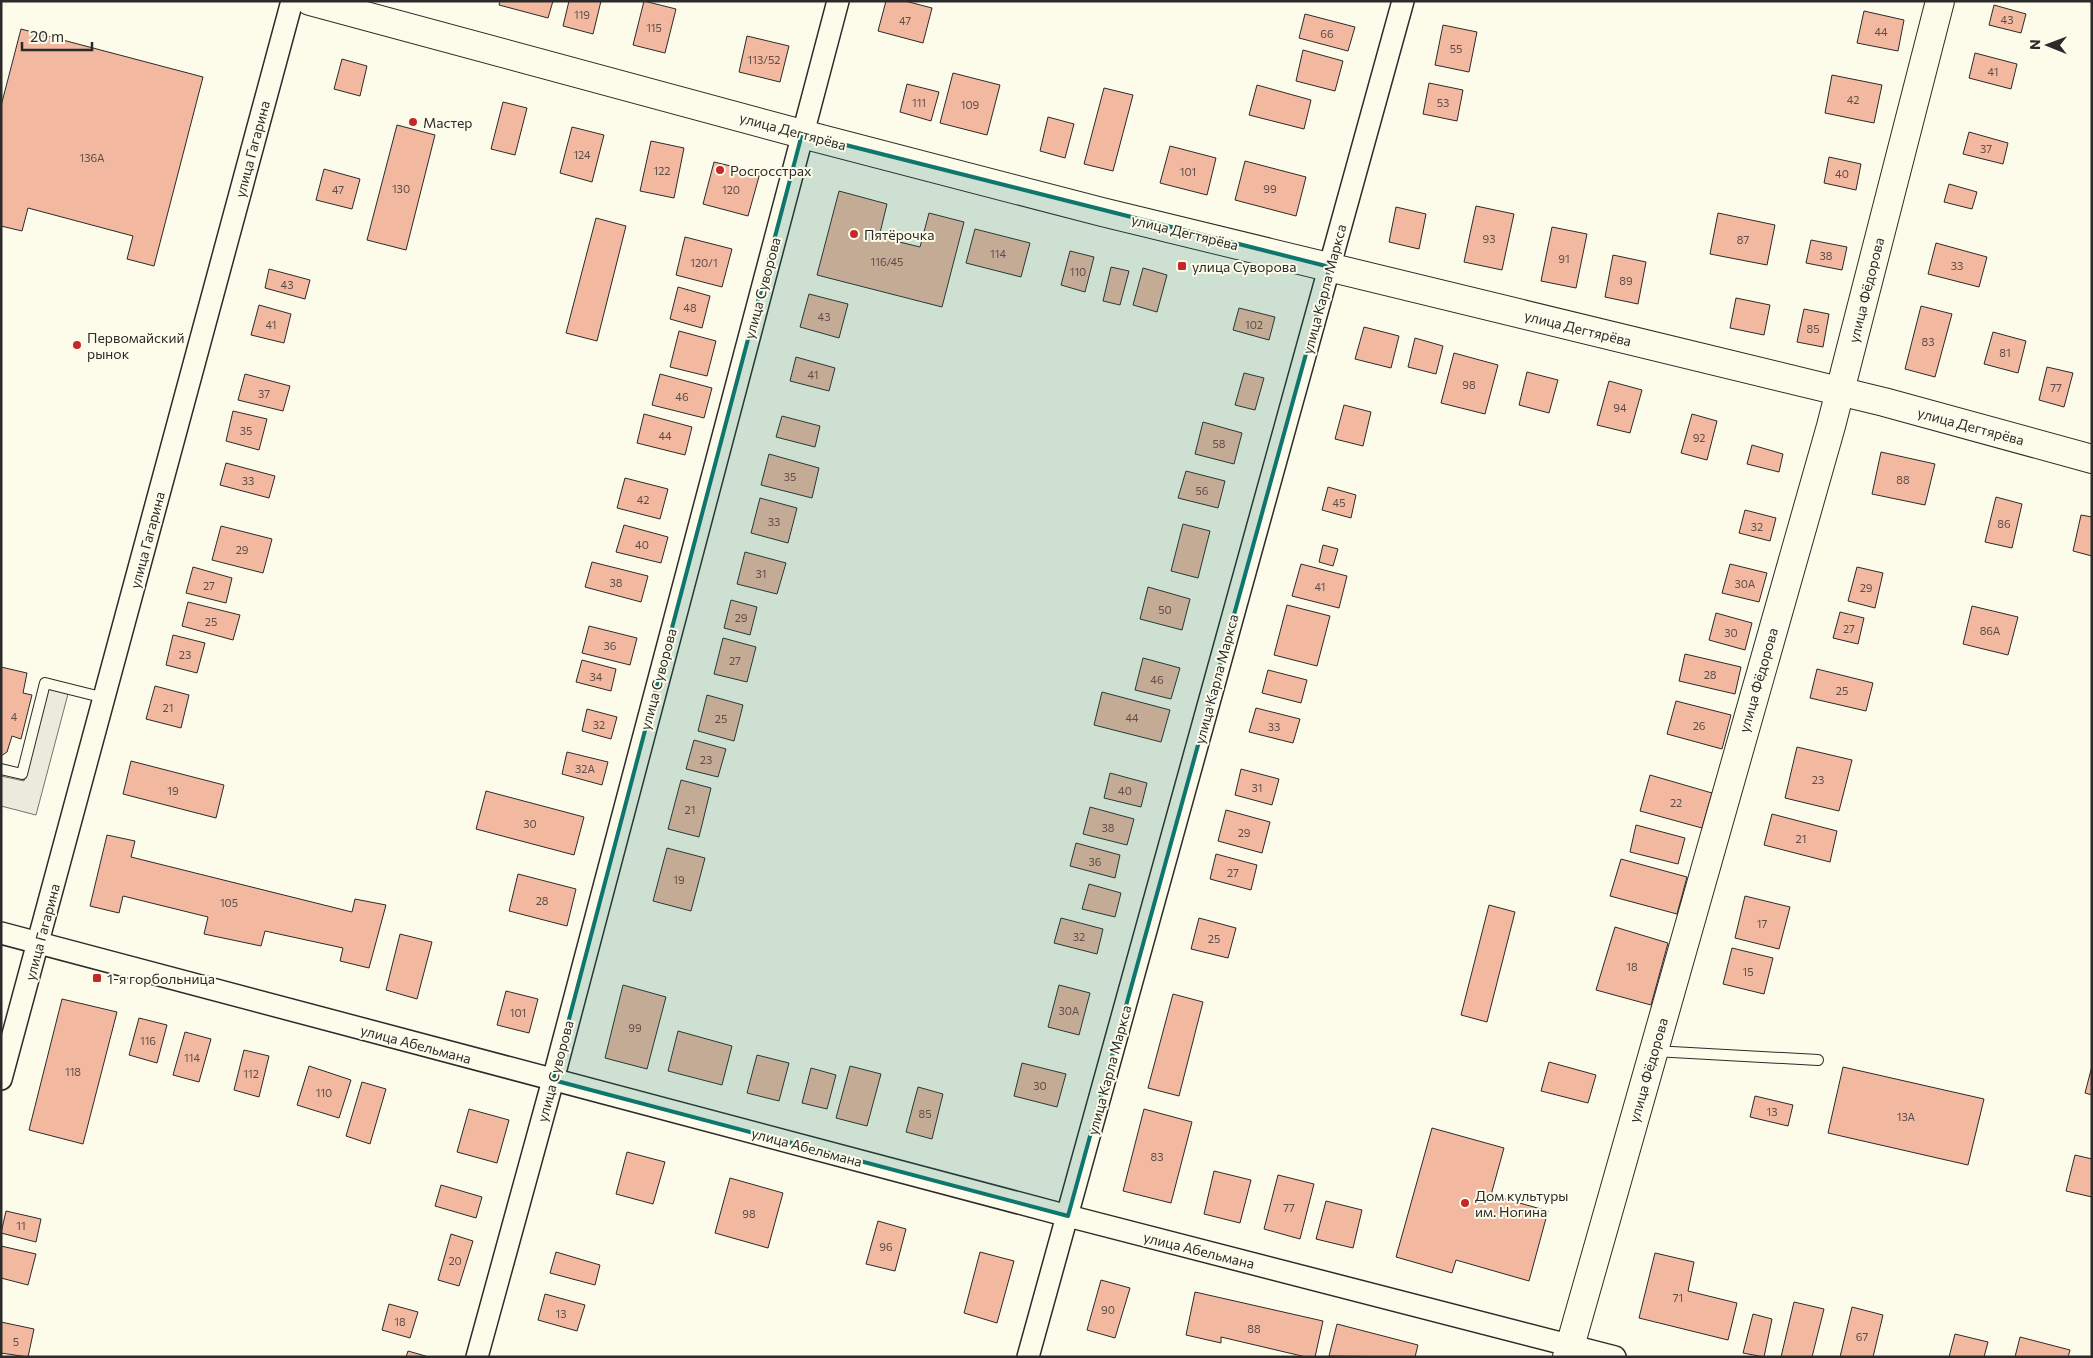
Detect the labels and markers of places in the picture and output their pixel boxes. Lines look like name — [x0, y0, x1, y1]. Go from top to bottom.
place label: Мастер — [423, 114, 473, 131]
marker: Мастер — [407, 116, 419, 128]
place label: Росгосстрах — [730, 162, 812, 179]
marker: Росгосстрах — [714, 164, 726, 176]
place label: Пятёрочка — [864, 226, 934, 243]
marker: Пятёрочка — [848, 228, 860, 240]
place label: улица Суворова — [1192, 258, 1297, 275]
marker: улица Суворова — [1176, 260, 1188, 272]
place label: Первомайский рынок — [87, 329, 185, 362]
marker: Первомайский рынок — [71, 339, 83, 351]
place label: 1-я горбольница — [107, 970, 215, 987]
marker: 1-я горбольница — [91, 972, 103, 984]
place label: Дом культуры им. Ногина — [1475, 1187, 1569, 1220]
marker: Дом культуры им. Ногина — [1459, 1197, 1471, 1209]

